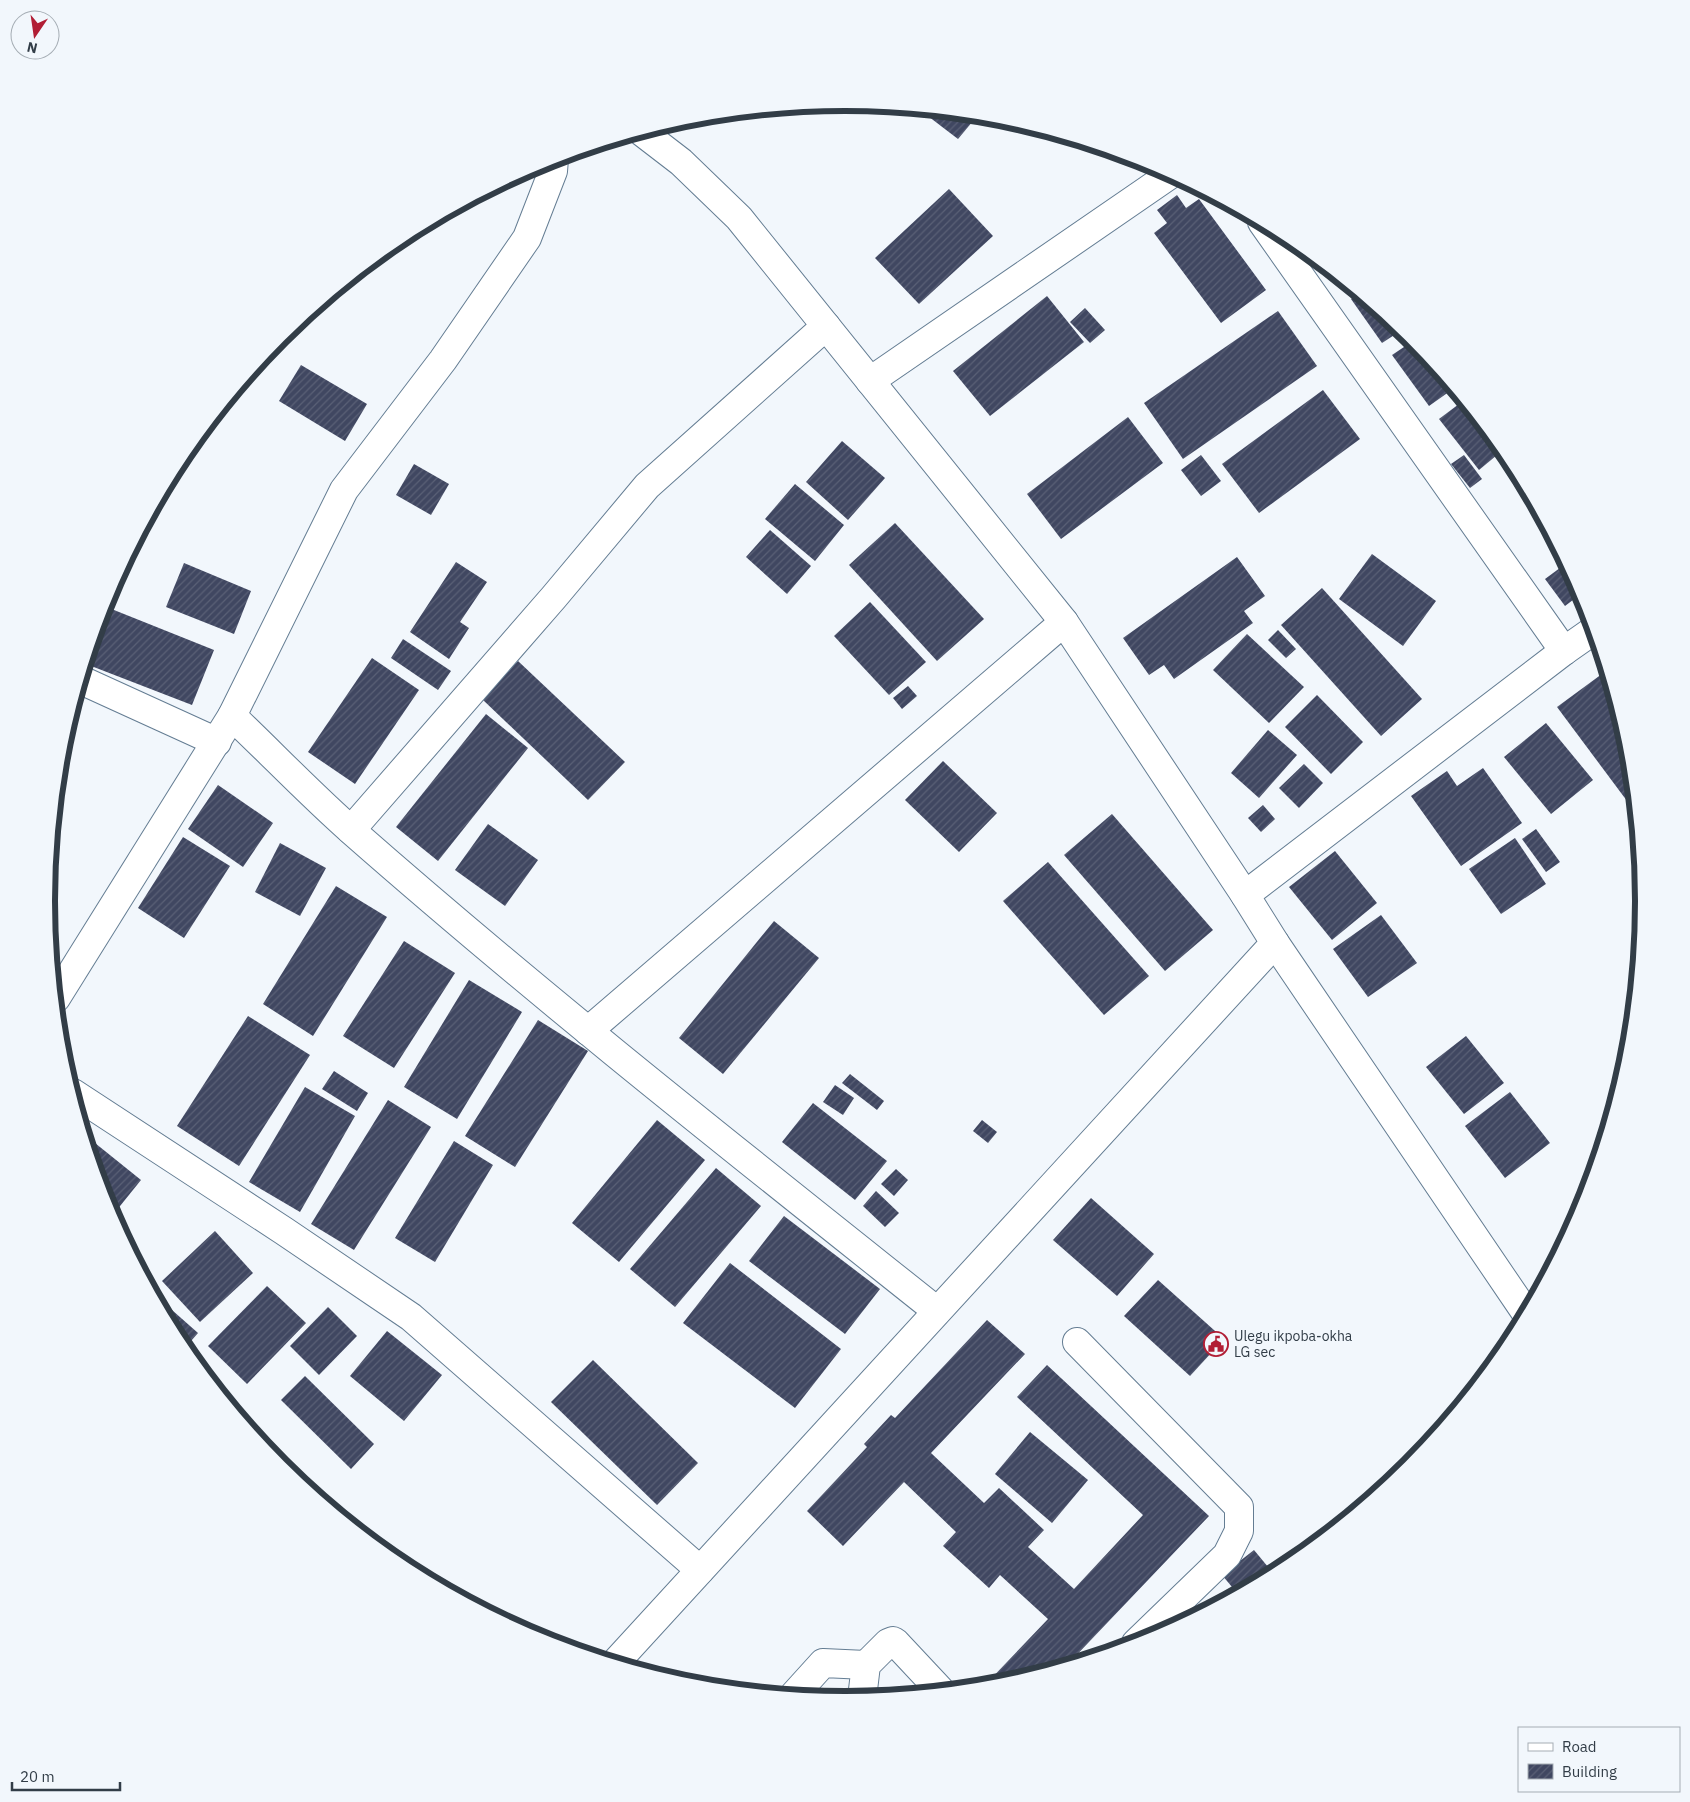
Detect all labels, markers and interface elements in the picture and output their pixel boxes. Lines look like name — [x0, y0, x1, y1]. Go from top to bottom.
north arrow — [10, 10, 60, 60]
text: N — [25, 38, 39, 58]
place label: Ulegu ikpoba-okha LG sec — [1234, 1327, 1353, 1361]
public building icon: Ulegu ikpoba-okha LG sec — [1203, 1331, 1229, 1357]
legend — [1518, 1727, 1680, 1792]
text: Road — [1562, 1737, 1597, 1756]
scale bar — [12, 1760, 120, 1792]
text: Building — [1562, 1762, 1617, 1781]
text: 20 m — [20, 1767, 55, 1786]

